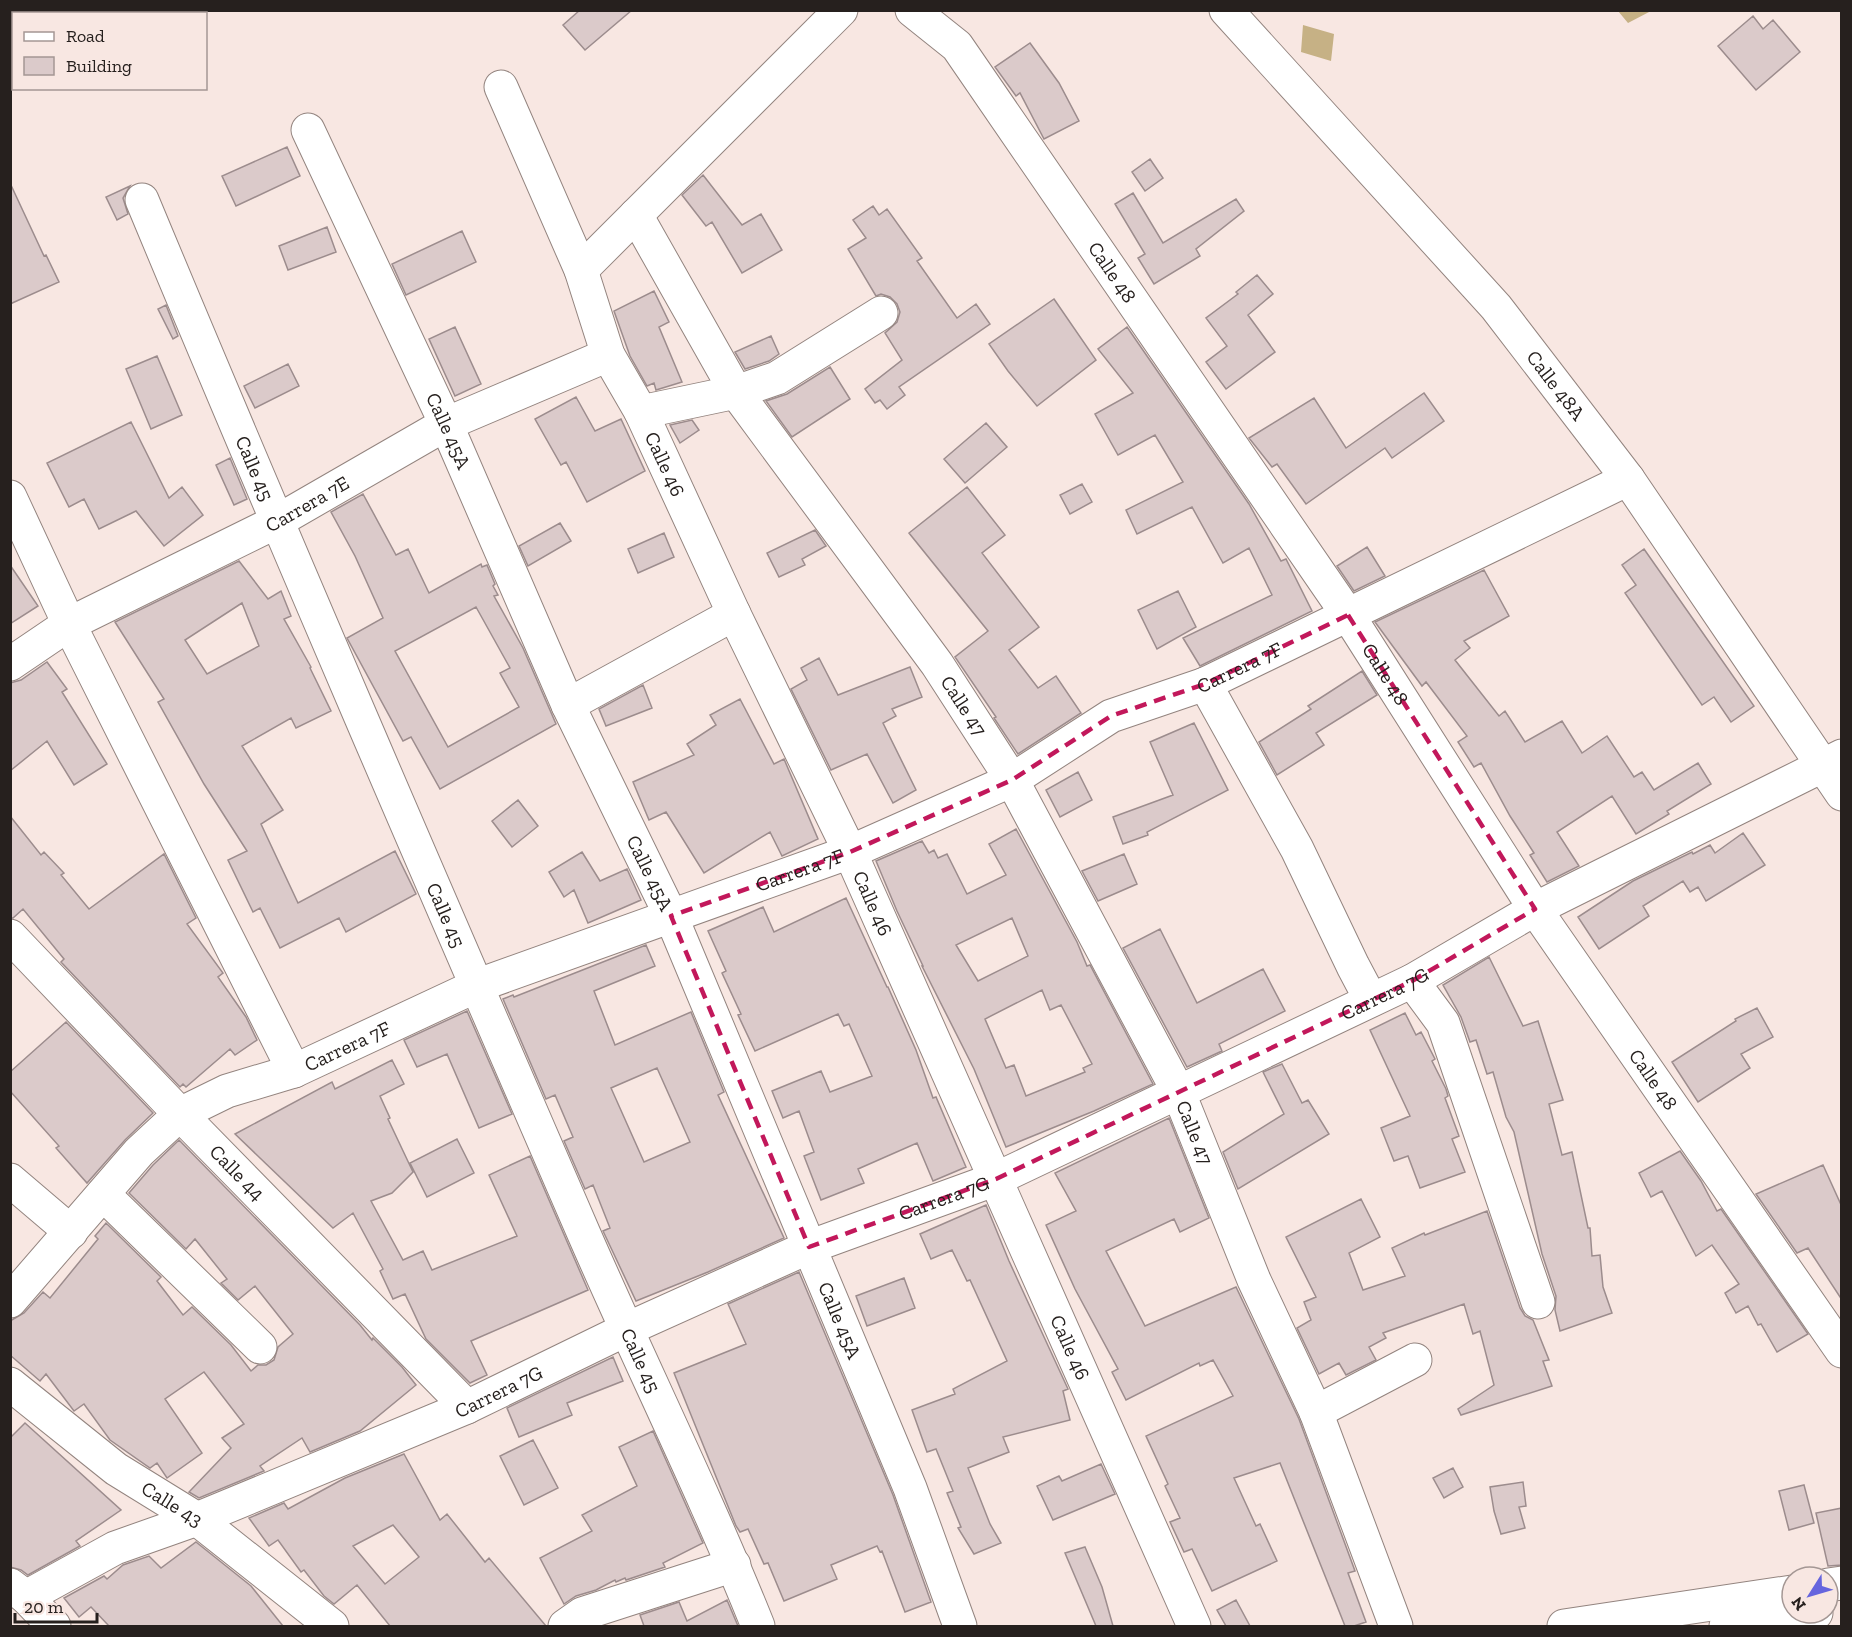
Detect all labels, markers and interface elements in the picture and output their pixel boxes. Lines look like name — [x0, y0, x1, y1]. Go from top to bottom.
legend — [12, 12, 207, 90]
text: Road — [66, 25, 105, 47]
text: Building — [66, 55, 132, 77]
street label: Calle 48 — [1083, 237, 1142, 307]
street label: Calle 48A — [1522, 346, 1591, 426]
street label: Calle 45A — [421, 389, 476, 474]
street label: Calle 46 — [640, 428, 690, 500]
street label: Calle 45 — [230, 432, 279, 504]
street label: Carrera 7E — [261, 471, 353, 537]
street label: Carrera 7F — [1194, 636, 1286, 698]
street label: Calle 48 — [1357, 639, 1414, 709]
street label: Calle 47 — [936, 671, 992, 741]
street label: Calle 45A — [621, 831, 679, 916]
street label: Carrera 7F — [752, 843, 847, 897]
street label: Calle 46 — [848, 867, 898, 939]
street label: Calle 45 — [421, 879, 471, 951]
street label: Carrera 7G — [1337, 962, 1433, 1025]
street label: Carrera 7F — [300, 1016, 394, 1076]
street label: Calle 48 — [1624, 1044, 1683, 1115]
street label: Calle 47 — [1171, 1097, 1219, 1169]
street label: Calle 44 — [205, 1140, 270, 1206]
street label: Carrera 7G — [895, 1170, 993, 1225]
street label: Calle 45A — [813, 1278, 867, 1363]
street label: Calle 46 — [1045, 1311, 1095, 1384]
street label: Calle 45 — [616, 1324, 666, 1396]
street label: Carrera 7G — [451, 1360, 547, 1423]
street label: Calle 43 — [137, 1476, 207, 1532]
north arrow — [1780, 1565, 1840, 1625]
scale bar — [15, 1586, 98, 1624]
text: N — [1787, 1593, 1810, 1614]
text: 20 m — [24, 1596, 64, 1618]

